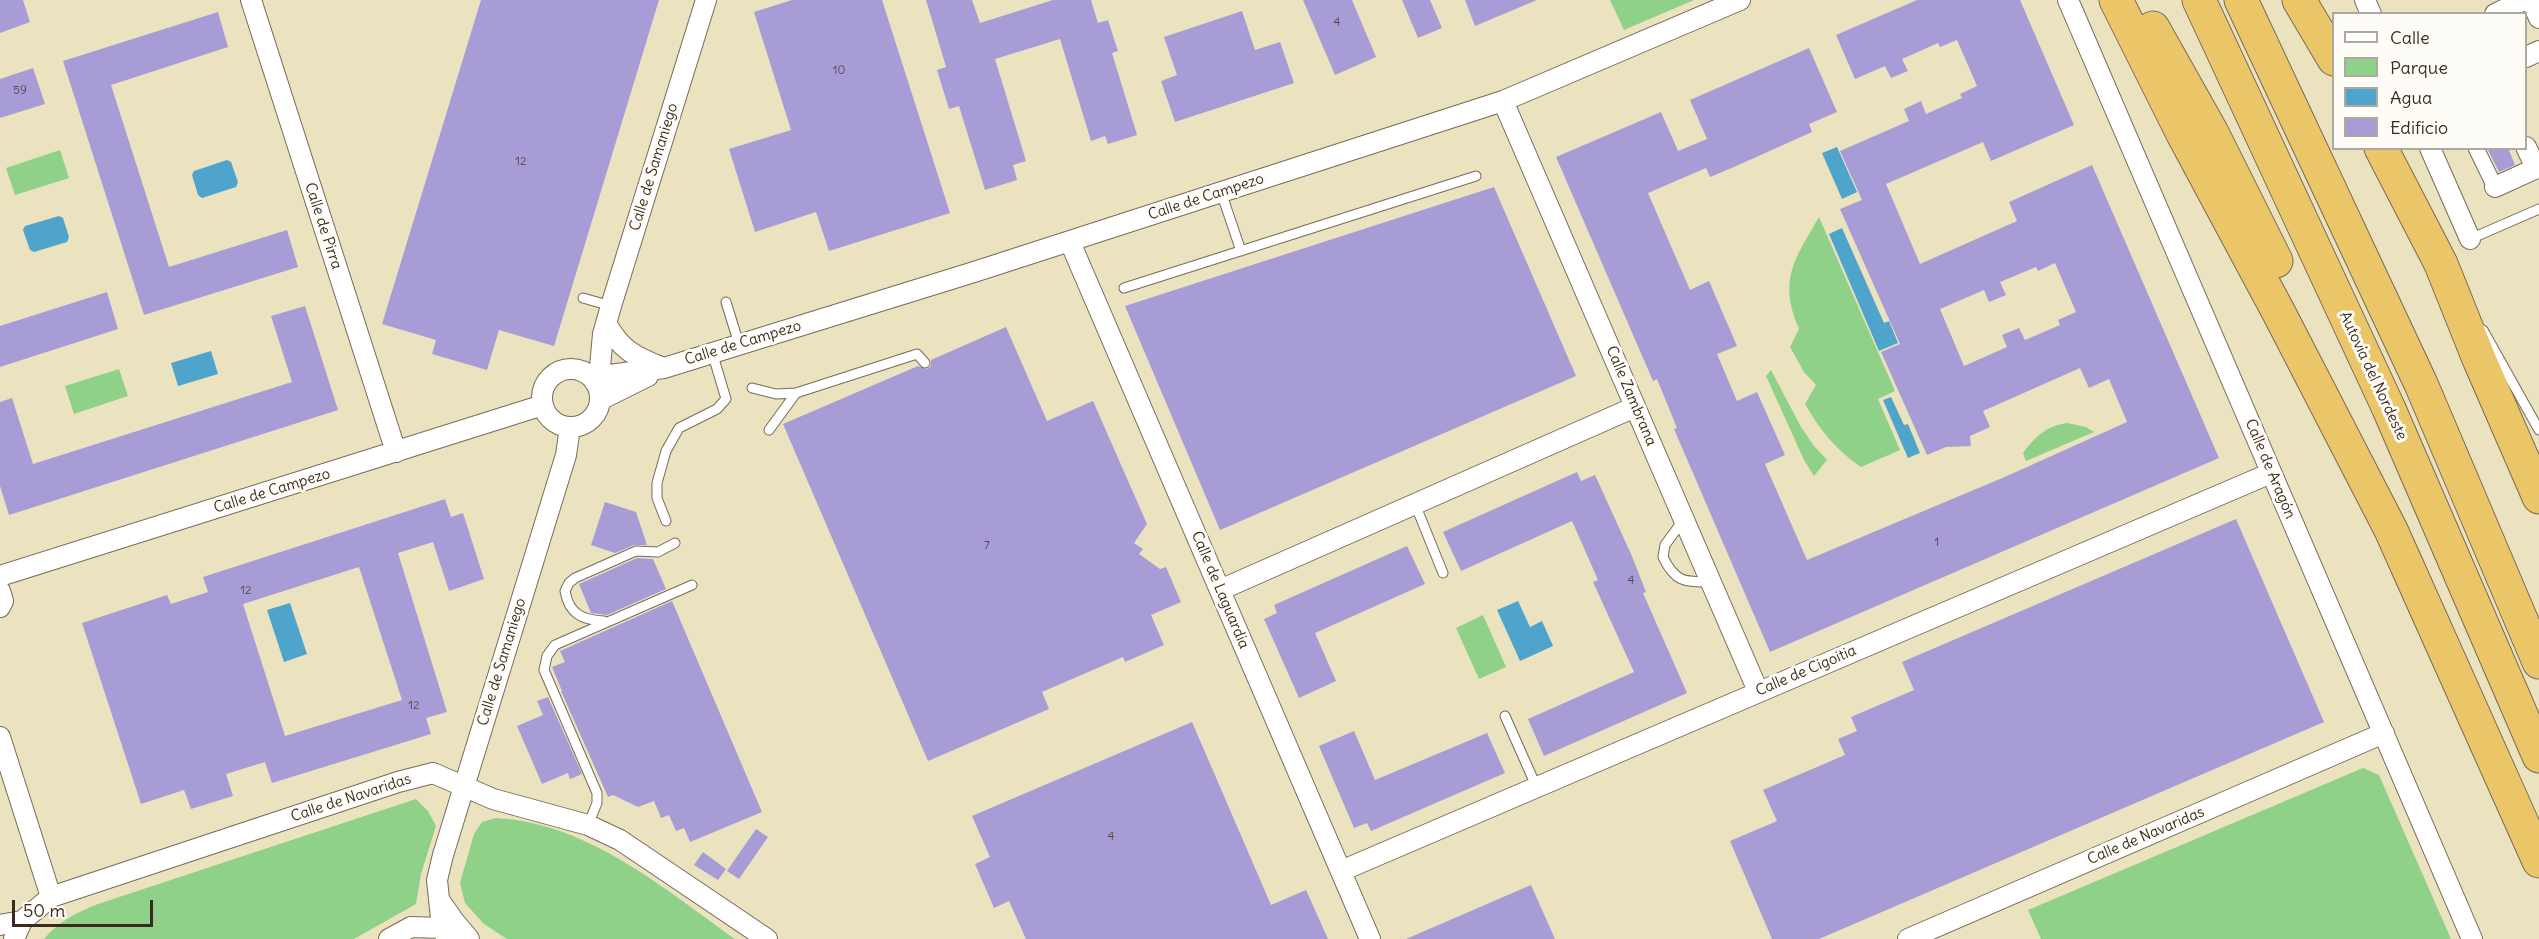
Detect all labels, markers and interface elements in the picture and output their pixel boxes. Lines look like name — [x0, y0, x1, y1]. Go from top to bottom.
legend — [2332, 12, 2527, 150]
house number: 4 — [1334, 16, 1340, 30]
text: Calle — [2390, 26, 2430, 49]
text: Parque — [2390, 56, 2448, 79]
house number: 10 — [833, 64, 845, 78]
house number: 59 — [13, 84, 27, 98]
text: Agua — [2390, 86, 2432, 109]
street label: Calle de Samaniego — [626, 101, 682, 233]
text: Edificio — [2390, 116, 2448, 139]
house number: 12 — [515, 155, 527, 169]
street label: Calle de Campezo — [1146, 170, 1266, 224]
street label: Calle de Pirra — [301, 180, 345, 272]
street label: Autovía del Nordeste — [2335, 309, 2411, 443]
street label: Calle de Campezo — [683, 317, 803, 369]
street label: Calle Zambrana — [1602, 343, 1660, 449]
street label: Calle de Aragón — [2241, 416, 2299, 522]
street label: Calle de Campezo — [212, 465, 332, 517]
street label: Calle de Laguardia — [1187, 528, 1253, 652]
house number: 1 — [1935, 536, 1939, 550]
house number: 7 — [984, 539, 990, 553]
house number: 4 — [1628, 574, 1634, 588]
house number: 12 — [240, 584, 252, 598]
street label: Calle de Samaniego — [474, 596, 530, 728]
street label: Calle de Cigoitia — [1753, 642, 1859, 700]
house number: 12 — [408, 699, 420, 713]
street label: Calle de Navaridas — [289, 770, 413, 826]
street label: Calle de Navaridas — [2085, 803, 2207, 869]
house number: 4 — [1108, 830, 1114, 844]
scale bar — [15, 888, 156, 926]
text: 50 m — [23, 899, 65, 922]

